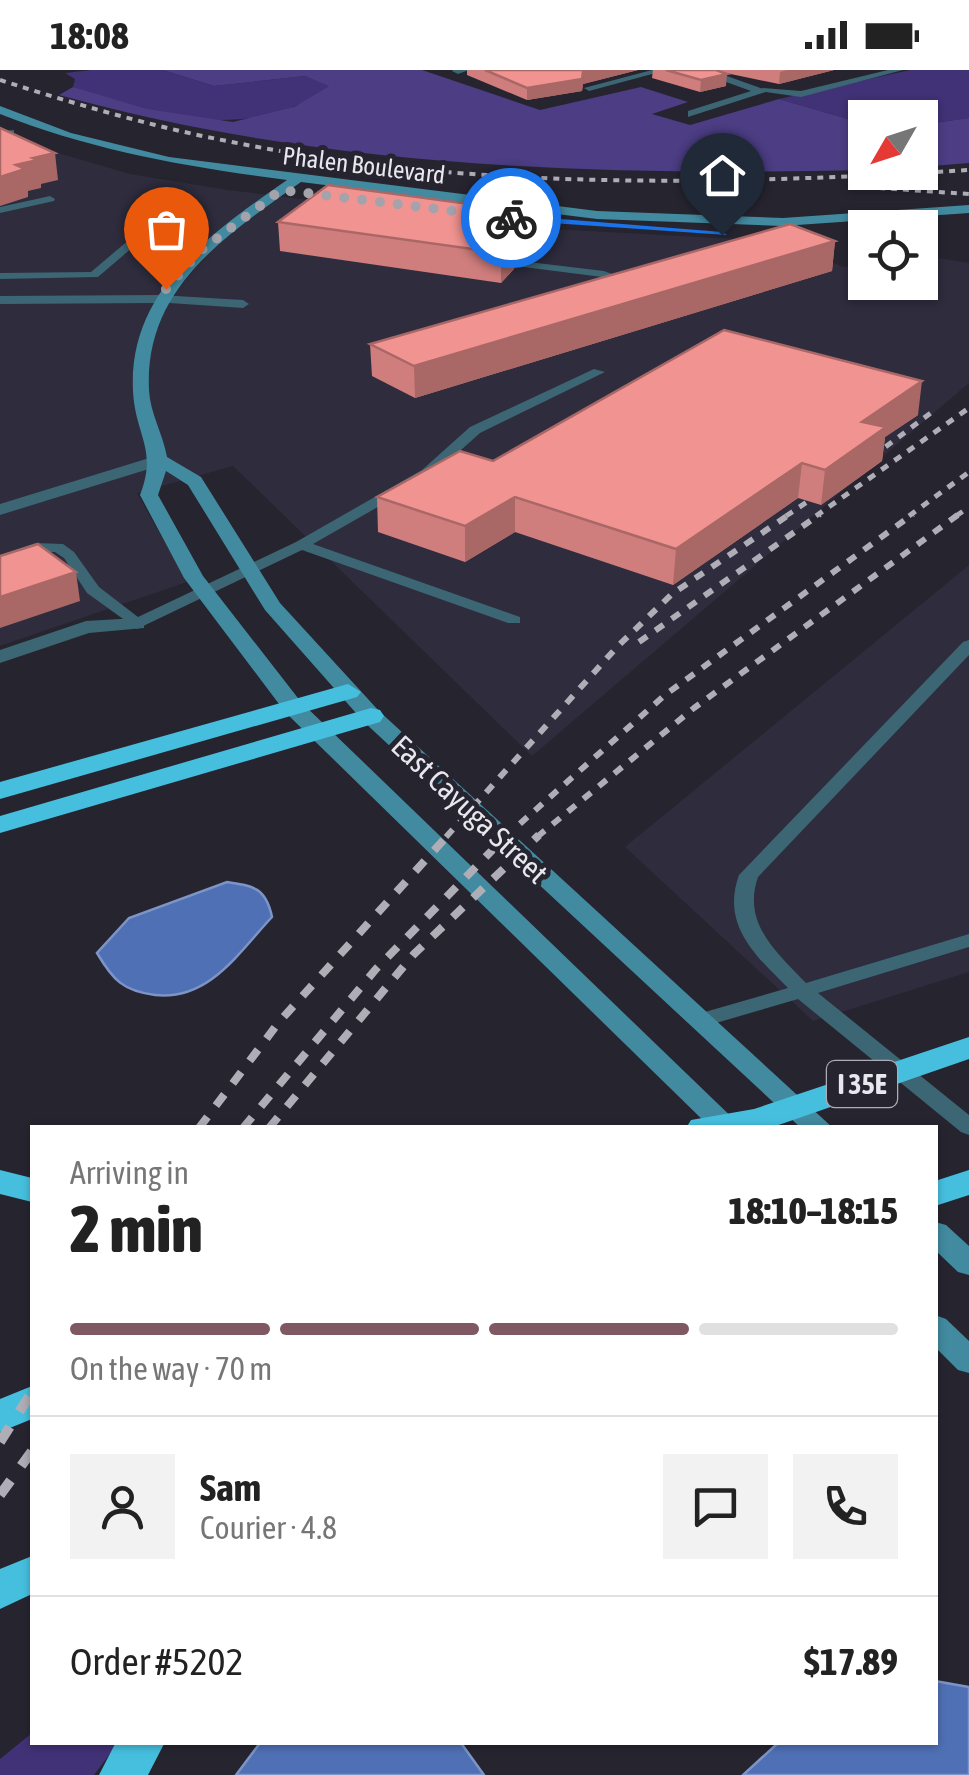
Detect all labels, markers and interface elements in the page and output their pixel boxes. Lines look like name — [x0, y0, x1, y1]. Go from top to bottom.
text: 18:08 — [50, 14, 129, 57]
north arrow — [848, 100, 938, 190]
map controls — [848, 100, 938, 300]
pin — [680, 133, 765, 236]
street label: Phalen Boulevard — [281, 141, 447, 189]
icon: home — [695, 148, 750, 203]
courier — [461, 168, 561, 268]
pin — [124, 187, 209, 290]
icon: bike — [484, 191, 539, 246]
icon: bag — [139, 202, 194, 257]
button: locate — [848, 210, 938, 300]
street label: East Cayuga Street — [385, 728, 555, 890]
road number: I 35E — [827, 1061, 897, 1107]
text: Arriving in — [70, 1154, 189, 1191]
text: 18:10–18:15 — [728, 1189, 898, 1232]
text: 2 min — [70, 1191, 203, 1266]
text: On the way · 70 m — [70, 1350, 272, 1387]
button: person — [70, 1454, 175, 1559]
button: chat — [663, 1454, 768, 1559]
button: phone — [793, 1454, 898, 1559]
text: Sam — [200, 1466, 261, 1509]
text: Courier · 4.8 — [200, 1509, 337, 1546]
text: Order #5202 — [70, 1640, 243, 1683]
text: $17.89 — [804, 1640, 898, 1683]

